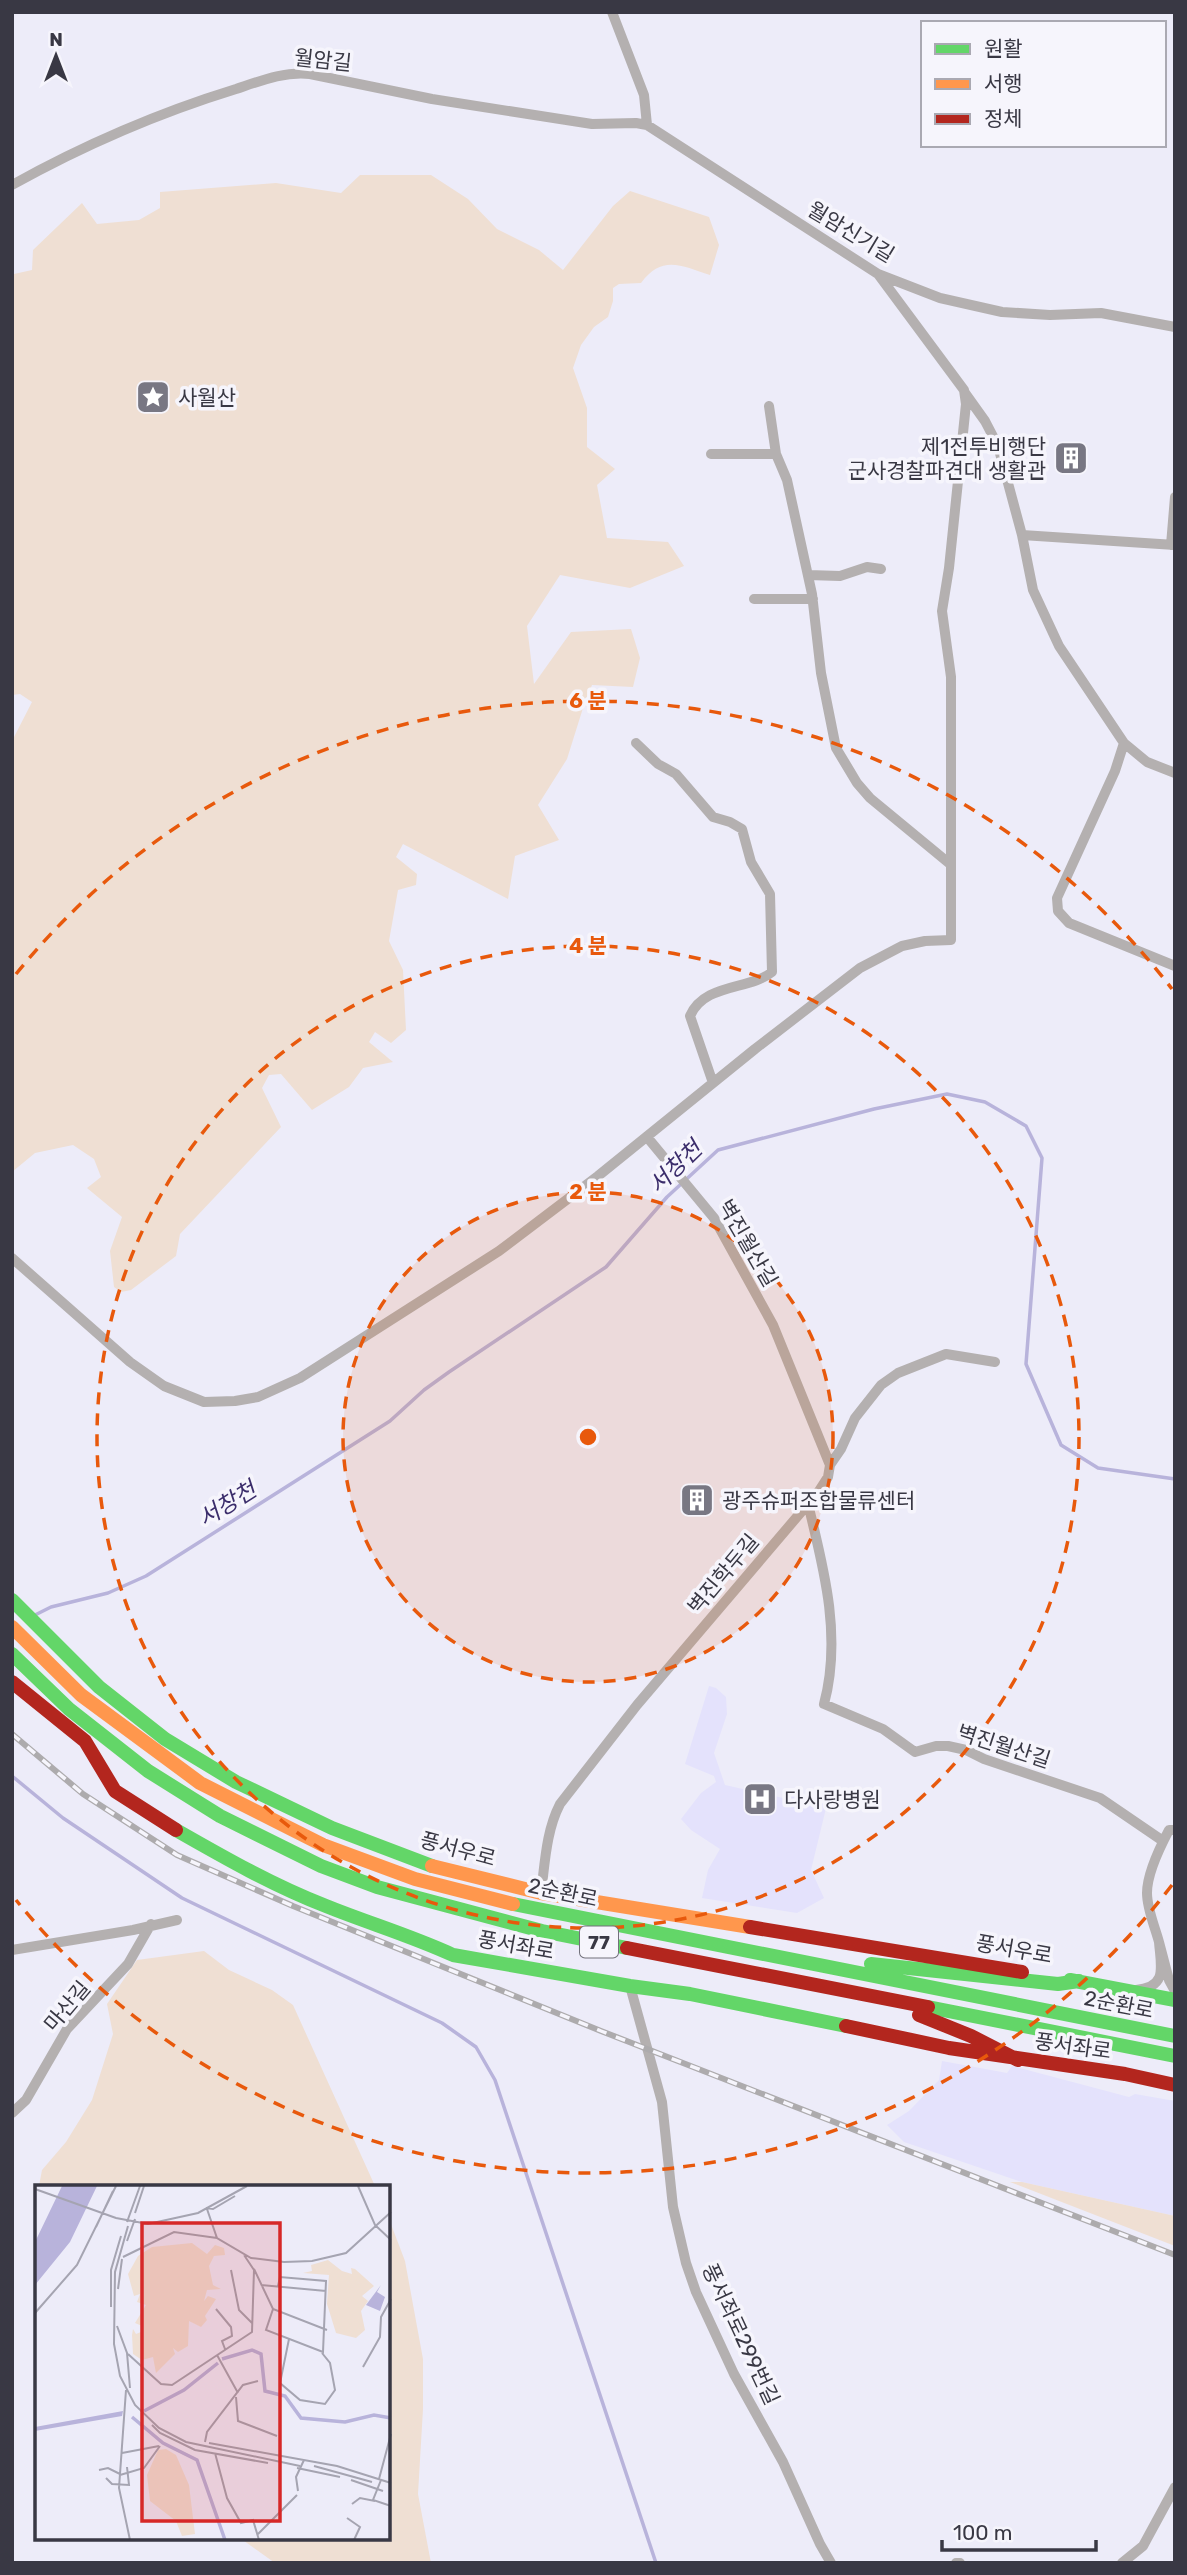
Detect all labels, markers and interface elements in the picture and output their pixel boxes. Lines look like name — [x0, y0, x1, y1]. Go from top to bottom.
north arrow — [21, 21, 91, 91]
legend — [921, 21, 1166, 147]
text: N — [49, 28, 63, 51]
text: 원활 — [984, 36, 1023, 61]
street label: 월암길 — [293, 45, 353, 75]
text: 서행 — [984, 71, 1023, 96]
text: 정체 — [984, 106, 1023, 131]
street label: 월암신기길 — [803, 196, 899, 268]
place icon: 사월산 — [134, 378, 172, 416]
place label: 사월산 — [178, 385, 236, 410]
place label: 제1전투비행단 군사경찰파견대 생활관 — [848, 434, 1046, 483]
building icon: 제1전투비행단 군사경찰파견대 생활관 — [1052, 439, 1090, 477]
text: 6 분 — [569, 688, 607, 713]
text: 4 분 — [569, 933, 607, 958]
water label: 서창천 — [642, 1133, 710, 1199]
text: 2 분 — [569, 1179, 607, 1204]
street label: 벽진월산길 — [713, 1195, 783, 1291]
centre of rings — [576, 1425, 600, 1449]
water label: 서창천 — [193, 1474, 264, 1533]
building icon: 광주슈퍼조합물류센터 — [678, 1481, 716, 1519]
place label: 광주슈퍼조합물류센터 — [722, 1488, 915, 1513]
street label: 벽진학두길 — [682, 1529, 764, 1619]
street label: 벽진월산길 — [954, 1719, 1054, 1773]
hospital icon: 다사랑병원 — [741, 1780, 779, 1818]
place label: 다사랑병원 — [784, 1787, 881, 1812]
street label: 풍서우로 — [417, 1827, 499, 1871]
street label: 2순환로 — [526, 1872, 600, 1912]
street label: 풍서좌로 — [476, 1926, 556, 1964]
road number: 77 — [580, 1926, 618, 1958]
street label: 풍서우로 — [974, 1930, 1054, 1968]
street label: 마산길 — [39, 1976, 95, 2036]
street label: 2순환로 — [1082, 1985, 1156, 2023]
street label: 풍서좌로 — [1033, 2028, 1113, 2064]
inset map — [35, 2185, 390, 2540]
street label: 풍서좌로299번길 — [697, 2259, 785, 2409]
scale bar — [942, 2508, 1096, 2552]
text: 100 m — [953, 2520, 1012, 2545]

